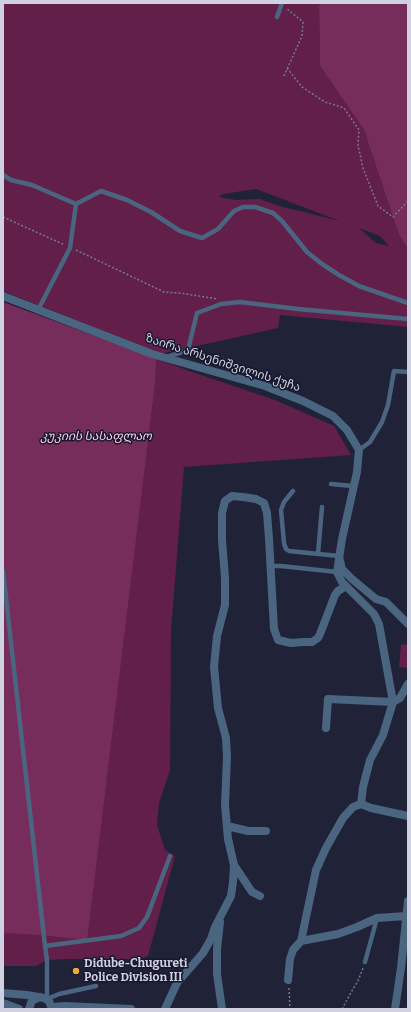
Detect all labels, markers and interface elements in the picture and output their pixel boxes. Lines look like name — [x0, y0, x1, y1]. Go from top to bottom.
street label: ზაირა არსენიშვილის ქუჩა — [144, 331, 302, 395]
park label: კუკიის სასაფლაო — [40, 430, 152, 444]
place label: Didube-Chugureti Police Division III — [84, 957, 188, 985]
marker: Didube-Chugureti Police Division III — [71, 966, 81, 976]

